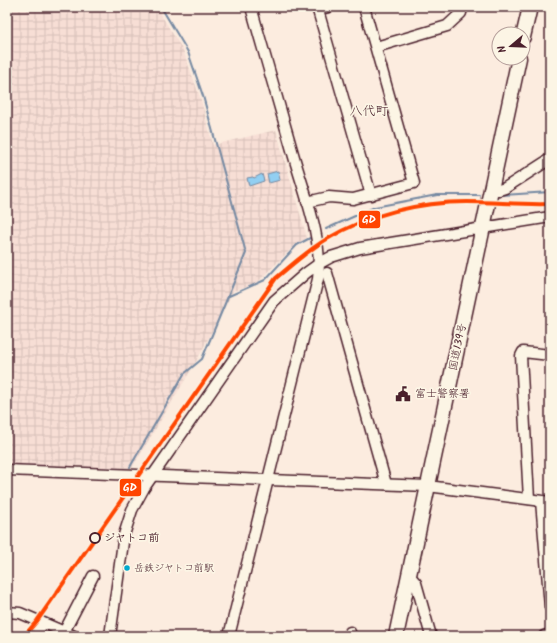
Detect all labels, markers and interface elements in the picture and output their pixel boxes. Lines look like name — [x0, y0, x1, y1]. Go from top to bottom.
north arrow — [491, 26, 531, 66]
text: N — [493, 43, 512, 55]
district label: 八代町 — [349, 101, 389, 122]
line badge: GD — [358, 210, 381, 229]
text: GD — [362, 211, 377, 229]
street label: 国道139号 — [444, 322, 472, 372]
public building icon: 富士警察署 — [394, 385, 412, 403]
place label: 富士警察署 — [415, 385, 470, 403]
line badge: GD — [119, 478, 142, 497]
text: GD — [123, 479, 138, 497]
place label: ジヤトコ前 — [104, 529, 159, 547]
marker: ジヤトコ前 — [89, 532, 101, 544]
place label: 岳鉄ジヤトコ前駅 — [134, 560, 214, 576]
marker: 岳鉄ジヤトコ前駅 — [122, 563, 132, 573]

